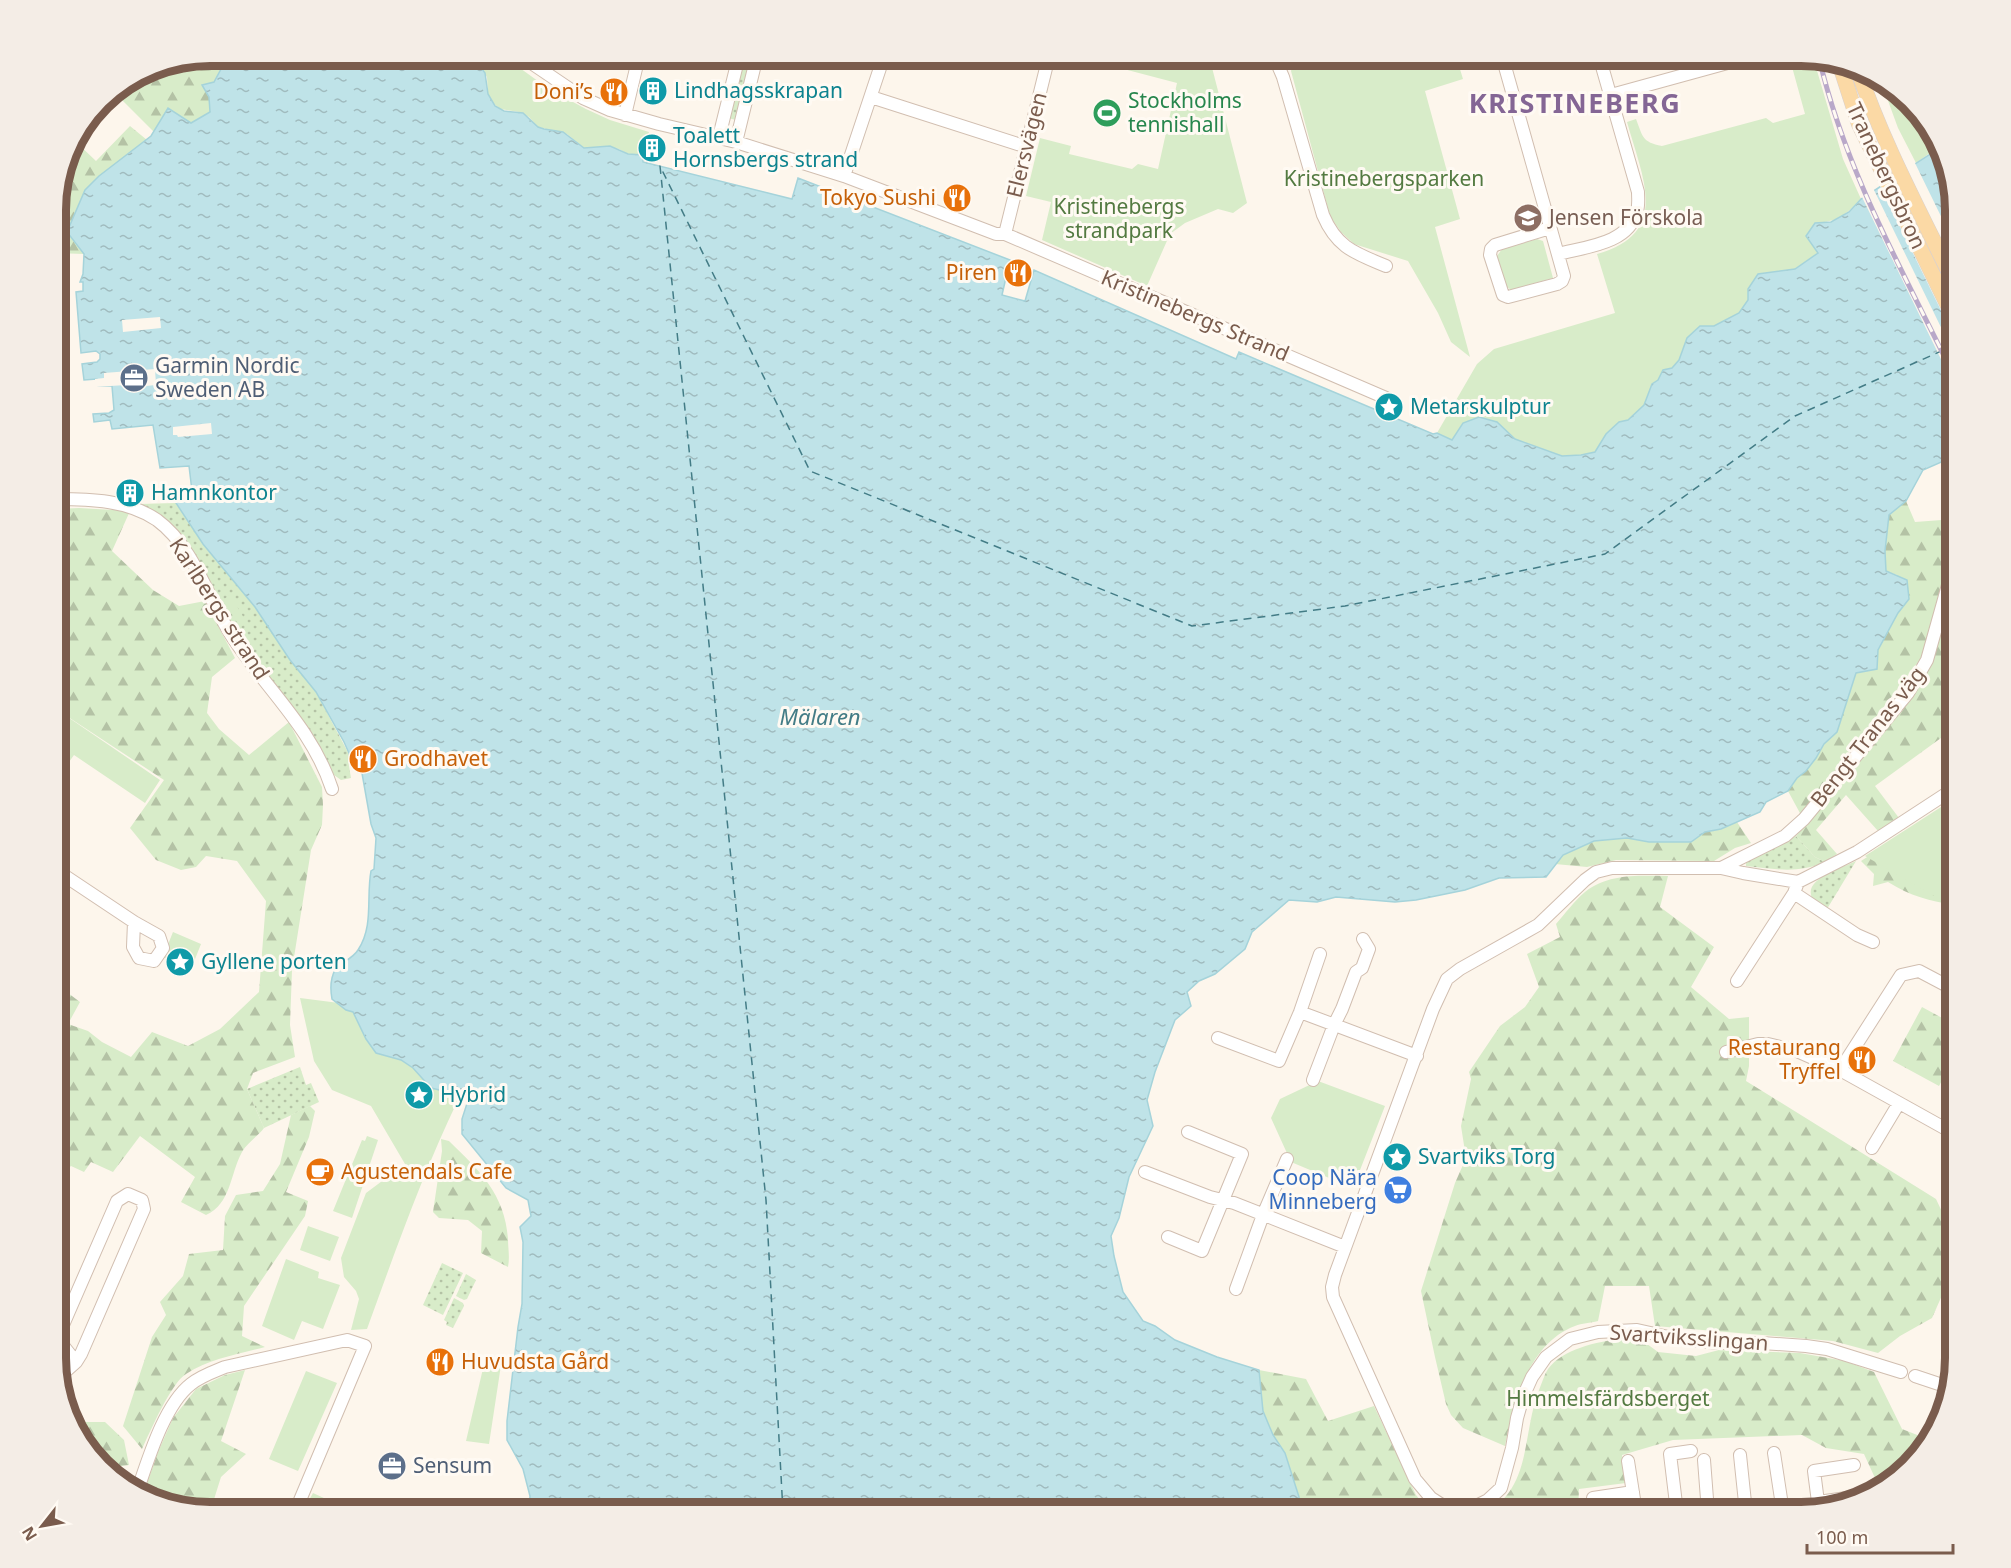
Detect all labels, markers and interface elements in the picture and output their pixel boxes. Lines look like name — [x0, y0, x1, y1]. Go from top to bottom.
building icon: Lindhagsskrapan — [637, 75, 669, 107]
restaurant icon: Doni’s — [598, 76, 630, 108]
place label: Lindhagsskrapan — [674, 76, 843, 104]
place label: Doni’s — [533, 77, 593, 105]
district label: KRISTINEBERG — [1469, 84, 1681, 121]
place label: Stockholms tennishall — [1128, 86, 1242, 138]
street label: Elersvägen — [999, 89, 1053, 200]
sports icon: Stockholms tennishall — [1091, 97, 1123, 129]
street label: Tranebergsbron — [1841, 98, 1933, 253]
place label: Toalett Hornsbergs strand — [673, 121, 858, 173]
building icon: Toalett Hornsbergs strand — [636, 132, 668, 164]
park label: Kristinebergsparken — [1284, 164, 1484, 192]
restaurant icon: Tokyo Sushi — [941, 182, 973, 214]
place label: Tokyo Sushi — [820, 183, 936, 211]
park label: Kristinebergs strandpark — [1053, 192, 1185, 244]
school or university icon: Jensen Förskola — [1512, 202, 1544, 234]
place label: Jensen Förskola — [1547, 203, 1703, 231]
restaurant icon: Piren — [1002, 257, 1034, 289]
place label: Piren — [946, 258, 997, 286]
street label: Kristinebergs Strand — [1097, 263, 1294, 367]
place label: Garmin Nordic Sweden AB — [155, 351, 300, 403]
office icon: Garmin Nordic Sweden AB — [118, 362, 150, 394]
place icon: Metarskulptur — [1373, 391, 1405, 423]
place label: Metarskulptur — [1410, 392, 1551, 420]
building icon: Hamnkontor — [114, 477, 146, 509]
place label: Hamnkontor — [151, 478, 277, 506]
street label: Karlbergs strand — [163, 532, 276, 685]
street label: Bengt Tranas väg — [1804, 660, 1931, 812]
water label: Mälaren — [779, 701, 861, 731]
restaurant icon: Grodhavet — [347, 743, 379, 775]
place label: Grodhavet — [384, 744, 488, 772]
place icon: Gyllene porten — [164, 946, 196, 978]
place label: Gyllene porten — [201, 947, 347, 975]
place label: Restaurang Tryffel — [1728, 1033, 1841, 1085]
restaurant icon: Restaurang Tryffel — [1846, 1044, 1878, 1076]
place icon: Hybrid — [403, 1079, 435, 1111]
place label: Hybrid — [440, 1080, 506, 1108]
place icon: Svartviks Torg — [1381, 1141, 1413, 1173]
place label: Svartviks Torg — [1418, 1142, 1555, 1170]
cafe icon: Agustendals Cafe — [304, 1156, 336, 1188]
place label: Agustendals Cafe — [341, 1157, 513, 1185]
place label: Coop Nära Minneberg — [1269, 1163, 1377, 1215]
supermarket icon: Coop Nära Minneberg — [1382, 1174, 1414, 1206]
street label: Svartviksslingan — [1609, 1317, 1769, 1357]
restaurant icon: Huvudsta Gård — [424, 1346, 456, 1378]
place label: Huvudsta Gård — [461, 1347, 609, 1375]
park label: Himmelsfärdsberget — [1506, 1384, 1710, 1412]
office icon: Sensum — [376, 1450, 408, 1482]
place label: Sensum — [413, 1451, 492, 1479]
north arrow — [12, 1496, 72, 1556]
scale bar — [1807, 1517, 1952, 1555]
text: N — [16, 1522, 42, 1545]
text: 100 m — [1816, 1525, 1868, 1549]

